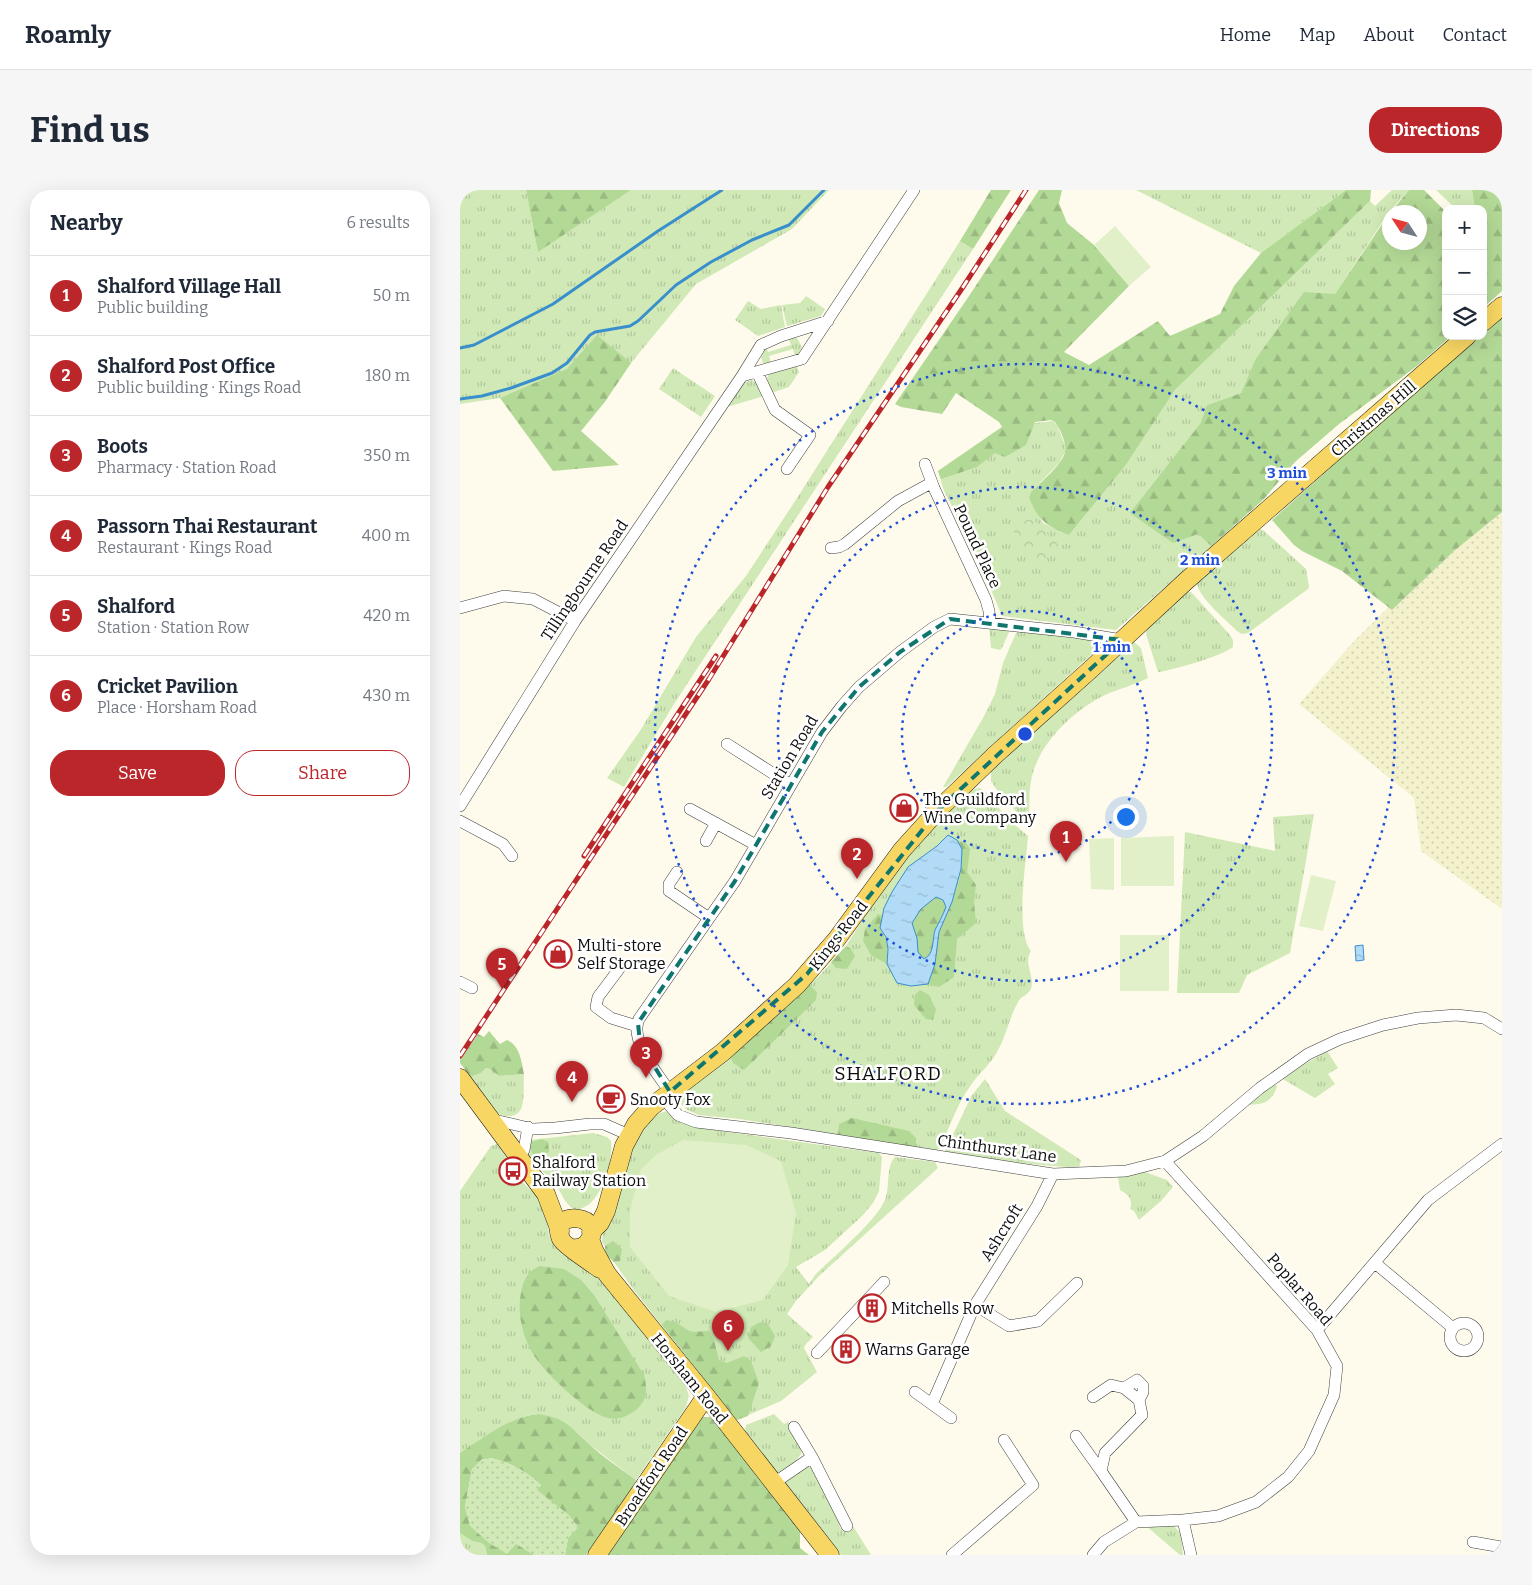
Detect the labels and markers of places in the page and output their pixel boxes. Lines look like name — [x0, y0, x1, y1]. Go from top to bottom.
centre of rings — [1016, 725, 1034, 743]
place label: The Guildford Wine Company — [923, 790, 1037, 827]
shop icon: The Guildford Wine Company — [889, 793, 919, 823]
pin: 1 — [1050, 821, 1082, 862]
pin: 2 — [841, 838, 873, 879]
place label: Multi-store Self Storage — [577, 936, 665, 973]
shop icon: Multi-store Self Storage — [543, 939, 573, 969]
pin: 5 — [486, 948, 518, 989]
pin: 3 — [630, 1037, 662, 1078]
pin: 4 — [556, 1061, 588, 1102]
cafe icon: Snooty Fox — [596, 1084, 626, 1114]
place label: Snooty Fox — [630, 1090, 711, 1109]
place label: Shalford Railway Station — [532, 1153, 646, 1190]
bus stop icon: Shalford Railway Station — [498, 1156, 528, 1186]
building icon: Mitchells Row — [857, 1293, 887, 1323]
place label: Mitchells Row — [891, 1299, 994, 1318]
pin: 6 — [712, 1310, 744, 1351]
building icon: Warns Garage — [831, 1334, 861, 1364]
place label: Warns Garage — [865, 1340, 970, 1359]

